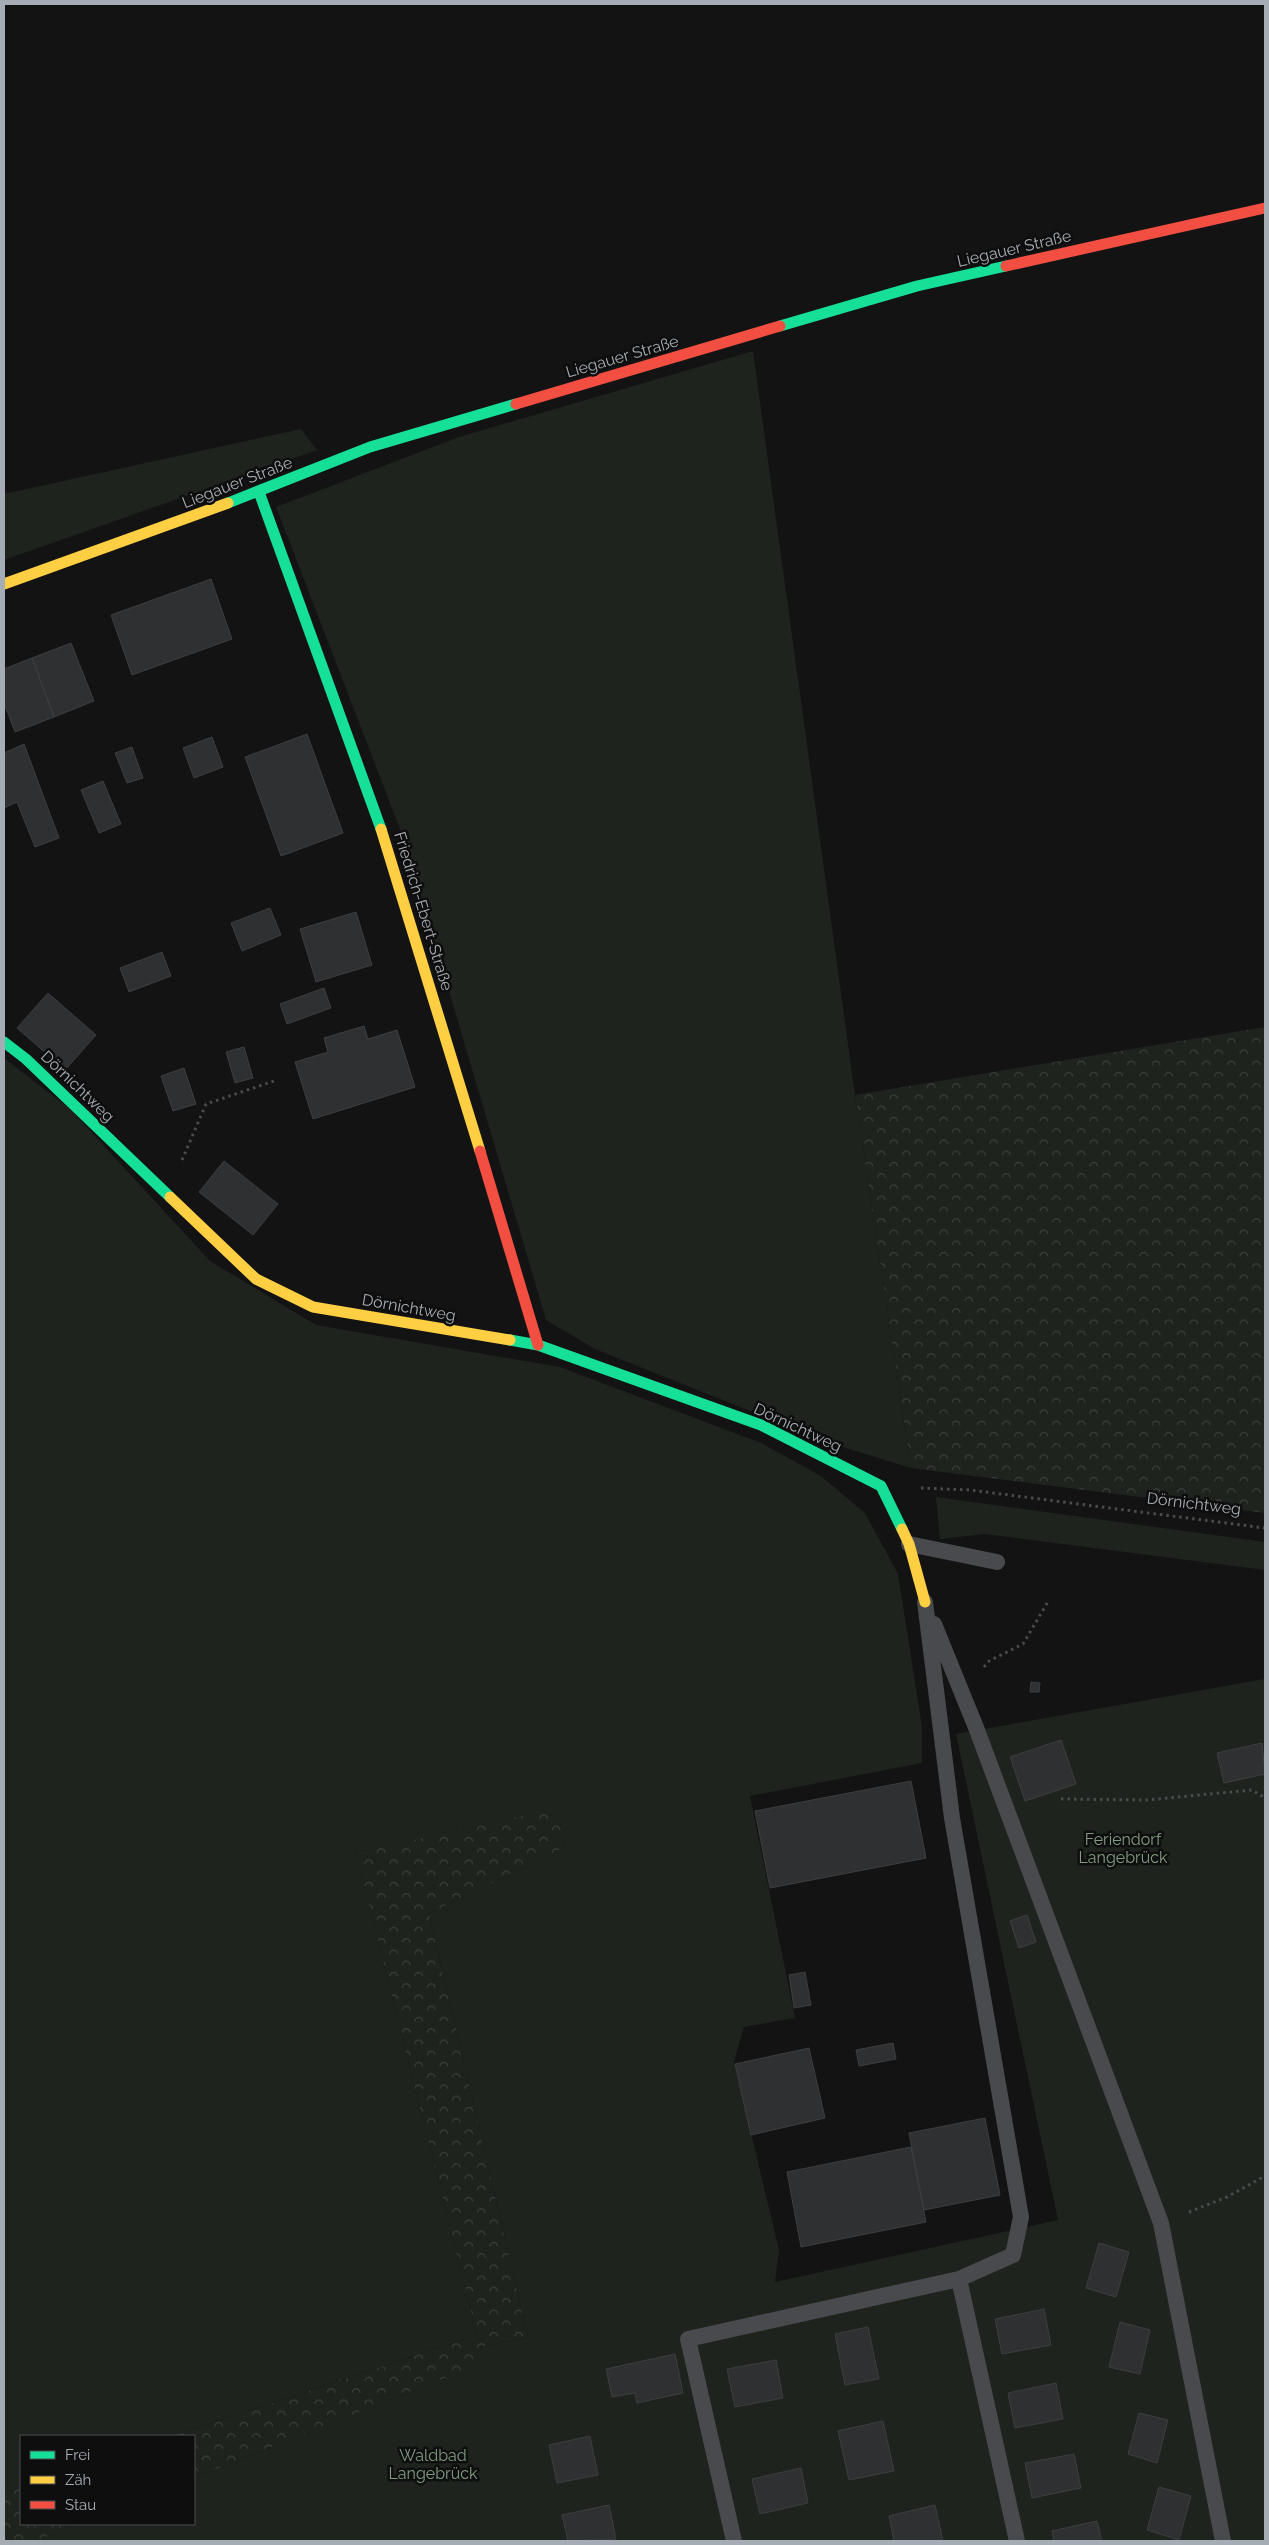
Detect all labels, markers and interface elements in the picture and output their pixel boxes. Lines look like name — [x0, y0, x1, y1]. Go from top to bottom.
street label: Liegauer Straße — [955, 226, 1073, 271]
street label: Liegauer Straße — [564, 331, 681, 382]
street label: Liegauer Straße — [179, 453, 295, 512]
street label: Friedrich-Ebert-Straße — [390, 829, 457, 993]
street label: Dörnichtweg — [37, 1047, 118, 1126]
street label: Dörnichtweg — [361, 1290, 457, 1325]
street label: Dörnichtweg — [751, 1399, 845, 1456]
street label: Dörnichtweg — [1146, 1488, 1242, 1519]
park label: Feriendorf Langebrück — [1079, 1830, 1168, 1867]
legend — [20, 2435, 195, 2525]
text: Frei — [65, 2446, 90, 2464]
park label: Waldbad Langebrück — [389, 2446, 478, 2483]
text: Zäh — [65, 2471, 91, 2489]
text: Stau — [65, 2496, 96, 2514]

